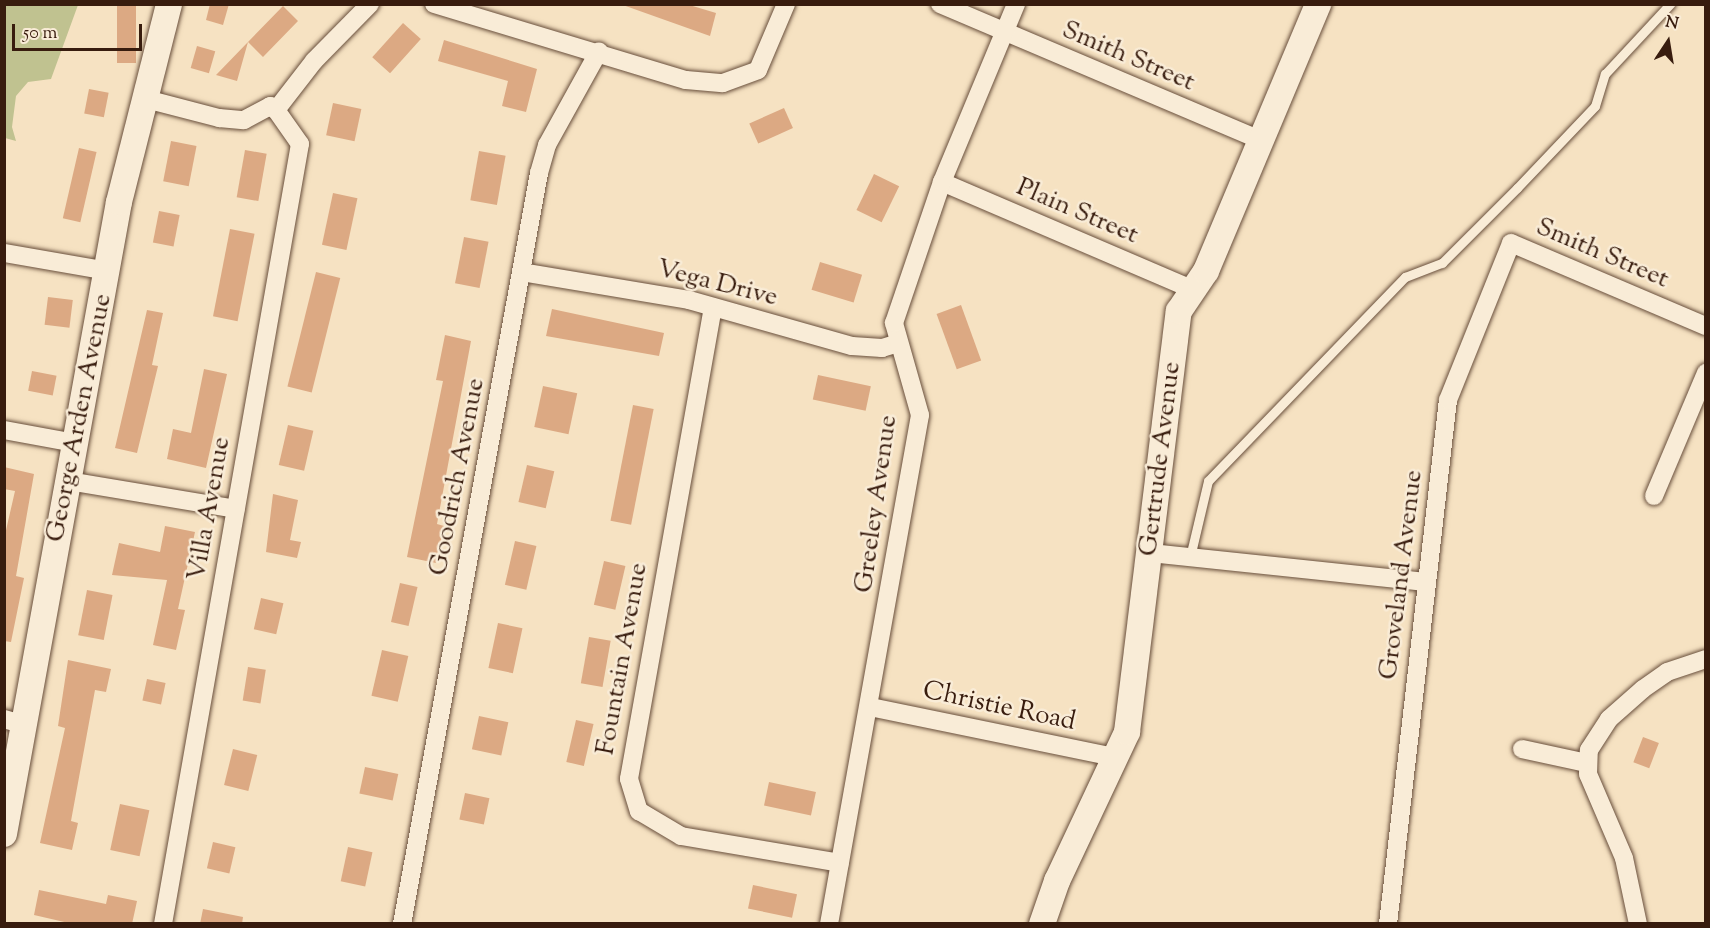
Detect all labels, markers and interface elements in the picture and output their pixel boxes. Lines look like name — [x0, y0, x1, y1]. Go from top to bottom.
text: N — [1663, 11, 1680, 36]
scale bar — [15, 12, 146, 50]
north arrow — [1638, 12, 1698, 72]
street label: Smith Street — [1057, 15, 1199, 99]
text: 50 m — [23, 21, 57, 47]
street label: Plain Street — [1011, 172, 1143, 252]
street label: Smith Street — [1531, 212, 1673, 296]
street label: Vega Drive — [653, 254, 781, 314]
street label: George Arden Avenue — [41, 291, 119, 545]
street label: Gertrude Avenue — [1134, 360, 1188, 558]
street label: Goodrich Avenue — [424, 376, 492, 578]
street label: Greeley Avenue — [849, 413, 905, 595]
street label: Villa Avenue — [182, 435, 238, 583]
street label: Groveland Avenue — [1374, 469, 1430, 681]
street label: Fountain Avenue — [591, 561, 655, 757]
street label: Christie Road — [920, 676, 1078, 738]

